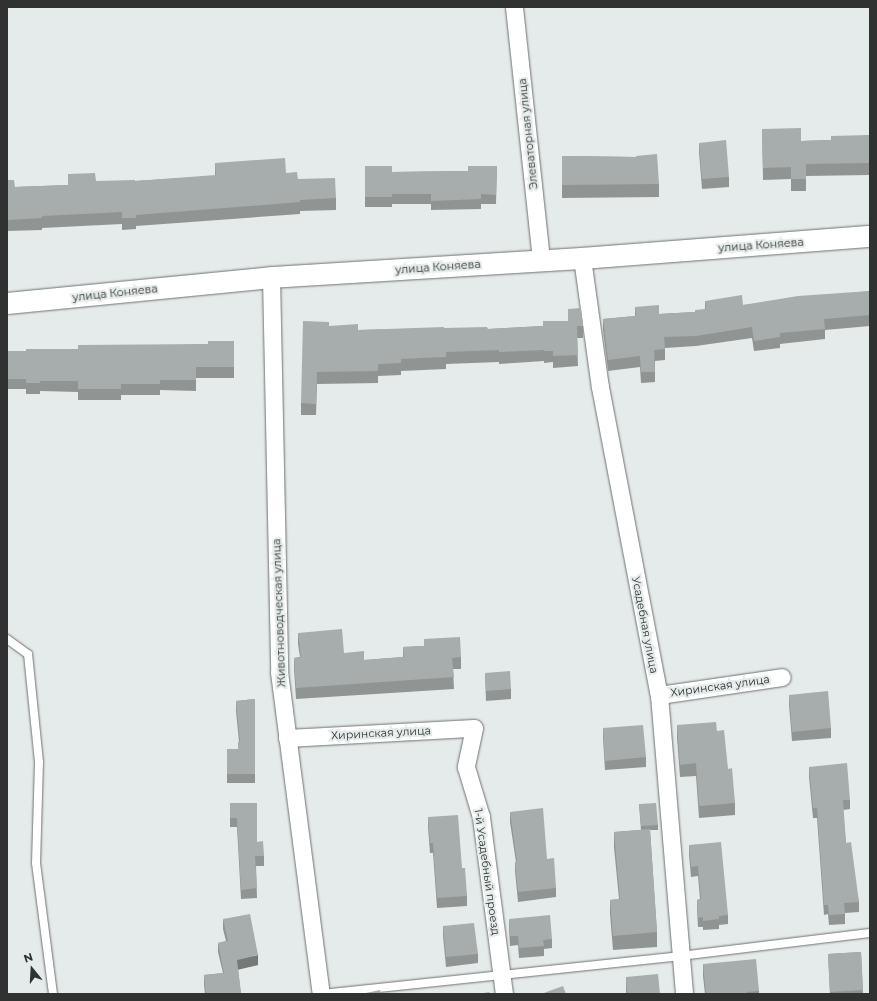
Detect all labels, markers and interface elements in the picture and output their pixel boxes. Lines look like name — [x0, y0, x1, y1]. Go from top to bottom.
street label: Элеваторная улица — [516, 78, 540, 190]
street label: улица Коняева — [718, 235, 804, 255]
street label: улица Коняева — [395, 257, 481, 277]
street label: улица Коняева — [72, 282, 158, 304]
street label: Животноводческая улица — [270, 538, 288, 688]
street label: Усадебная улица — [629, 575, 661, 675]
street label: Хиринская улица — [670, 673, 770, 699]
street label: Хиринская улица — [331, 724, 431, 742]
street label: 1-й Усадебный проезд — [472, 808, 502, 936]
north arrow — [12, 949, 52, 989]
text: N — [22, 950, 35, 966]

